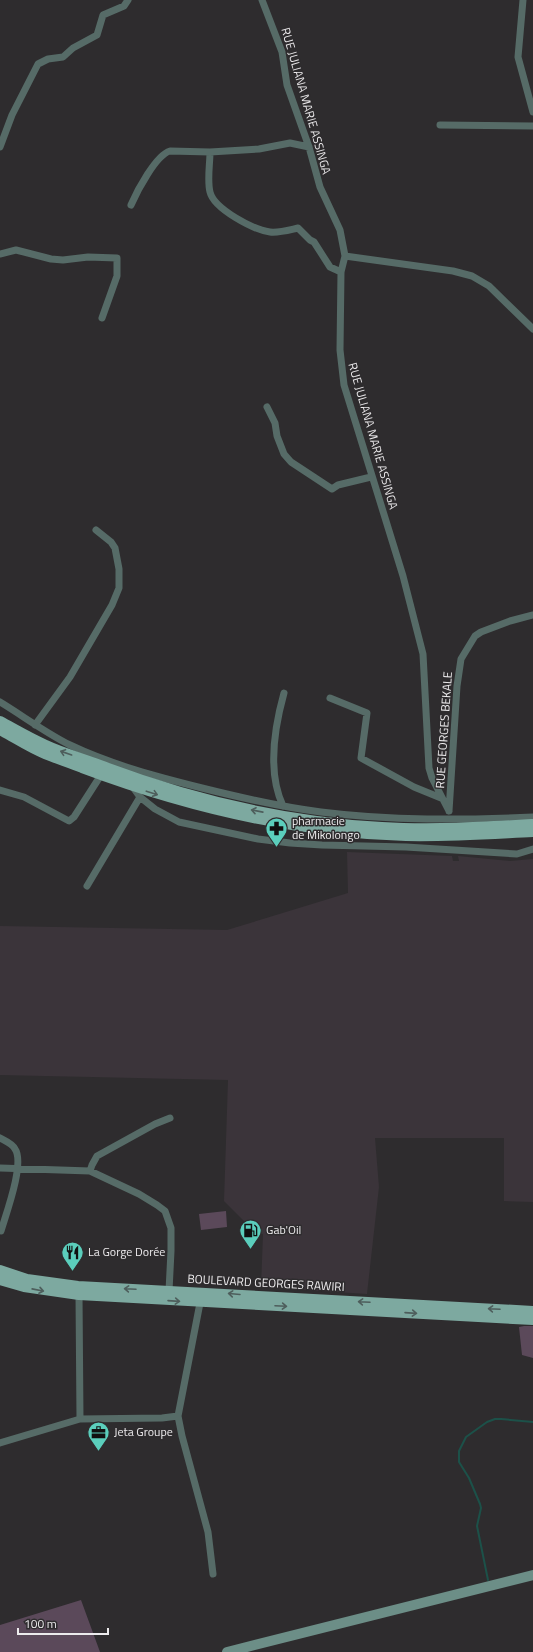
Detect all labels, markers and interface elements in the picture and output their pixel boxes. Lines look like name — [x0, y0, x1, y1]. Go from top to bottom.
street label: RUE JULIANA MARIE ASSINGA — [276, 25, 337, 176]
street label: RUE JULIANA MARIE ASSINGA — [343, 360, 404, 511]
street label: RUE GEORGES BEKALE — [430, 670, 457, 789]
one-way arrow — [61, 748, 73, 756]
one-way arrow — [146, 790, 159, 797]
one-way arrow — [251, 807, 264, 815]
place label: pharmacie de Mikolongo — [292, 811, 360, 844]
pharmacy icon: pharmacie de Mikolongo — [264, 815, 290, 848]
fuel station icon: Gab'Oil — [237, 1217, 263, 1250]
place label: Gab'Oil — [266, 1220, 301, 1239]
restaurant icon: La Gorge Dorée — [60, 1239, 86, 1272]
place label: La Gorge Dorée — [88, 1242, 165, 1261]
street label: BOULEVARD GEORGES RAWIRI — [187, 1269, 345, 1296]
one-way arrow — [124, 1285, 137, 1292]
one-way arrow — [31, 1286, 44, 1294]
one-way arrow — [228, 1291, 241, 1298]
one-way arrow — [167, 1298, 180, 1305]
one-way arrow — [358, 1298, 371, 1306]
one-way arrow — [274, 1302, 287, 1310]
one-way arrow — [488, 1306, 501, 1313]
one-way arrow — [404, 1309, 417, 1316]
office icon: Jeta Groupe — [86, 1419, 112, 1452]
place label: Jeta Groupe — [114, 1422, 173, 1441]
scale bar — [18, 1610, 108, 1636]
text: 100 m — [24, 1614, 57, 1633]

